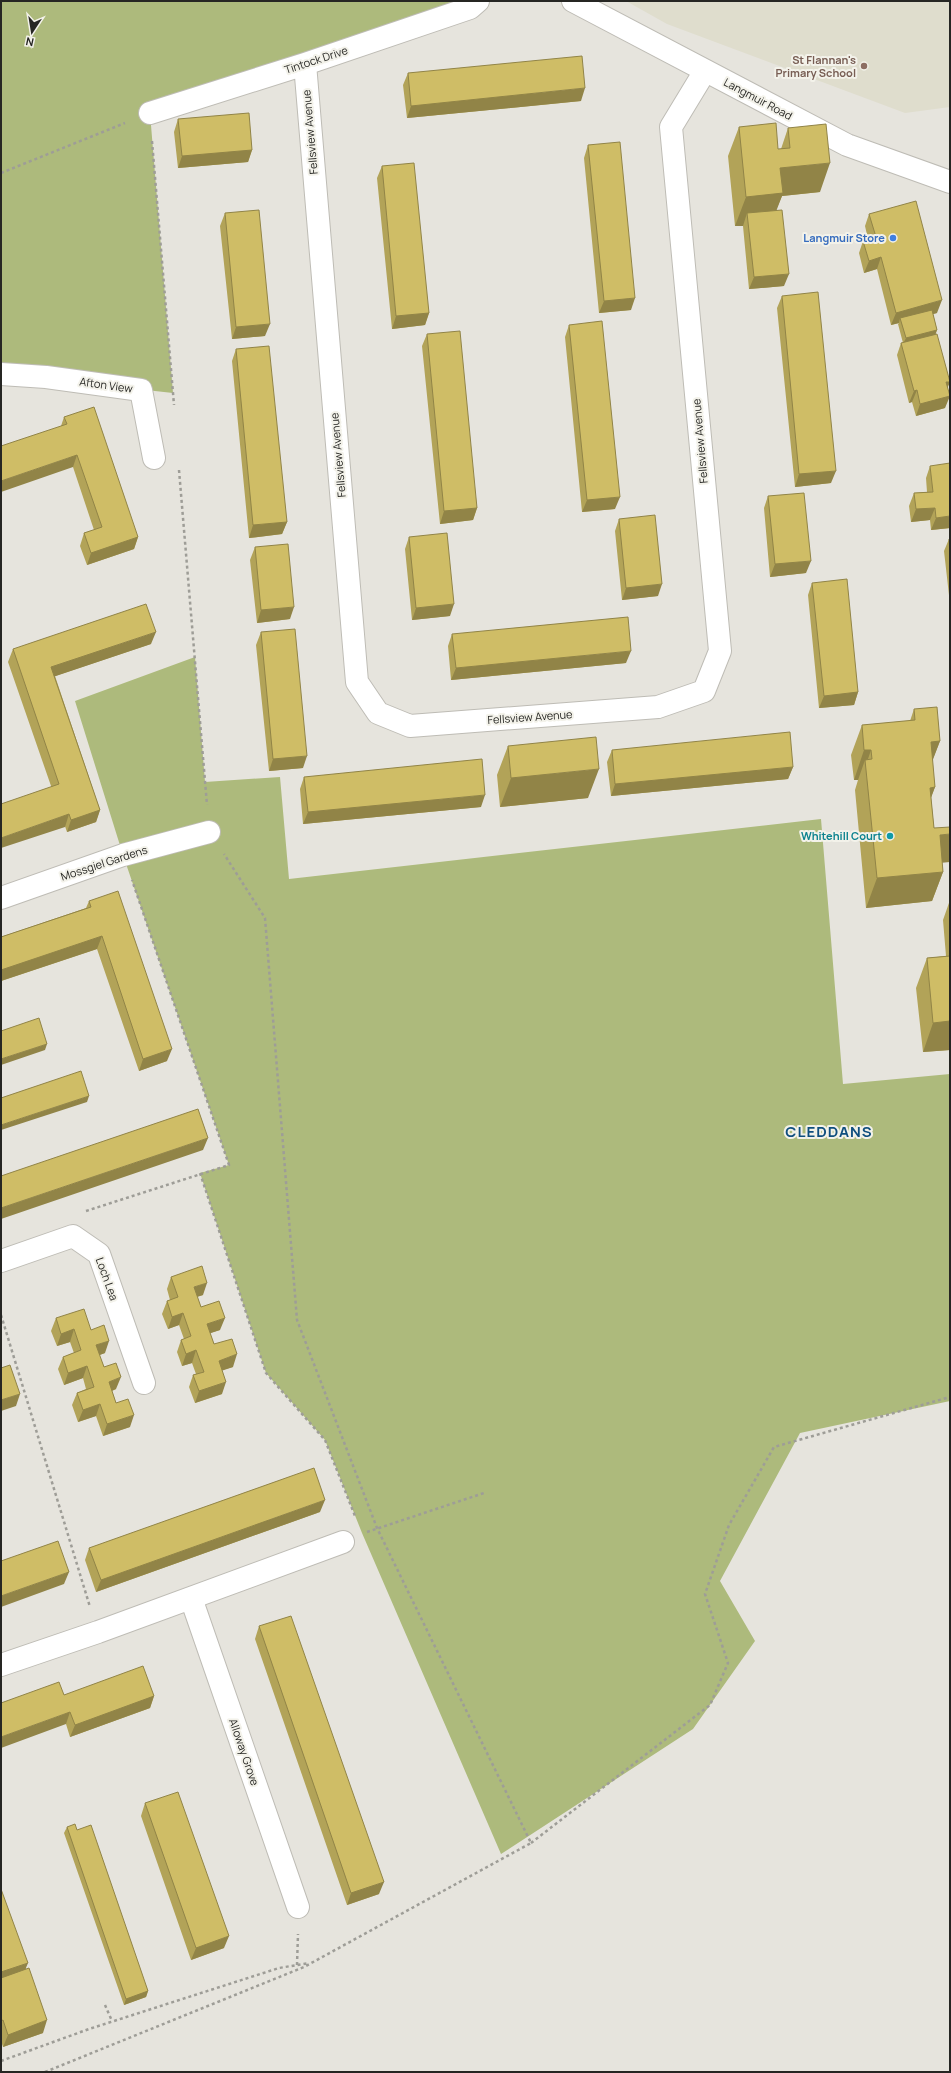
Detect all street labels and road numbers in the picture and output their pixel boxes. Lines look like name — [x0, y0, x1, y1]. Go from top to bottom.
street label: Tintock Drive — [282, 42, 350, 77]
street label: Langmuir Road — [721, 74, 795, 123]
street label: Fellsview Avenue — [298, 88, 321, 175]
street label: Afton View — [78, 373, 134, 396]
street label: Fellsview Avenue — [688, 397, 711, 484]
street label: Fellsview Avenue — [326, 411, 349, 498]
street label: Fellsview Avenue — [487, 706, 574, 727]
street label: Mossgiel Gardens — [59, 841, 149, 884]
street label: Loch Lea — [93, 1255, 122, 1303]
street label: Alloway Grove — [226, 1716, 263, 1788]

